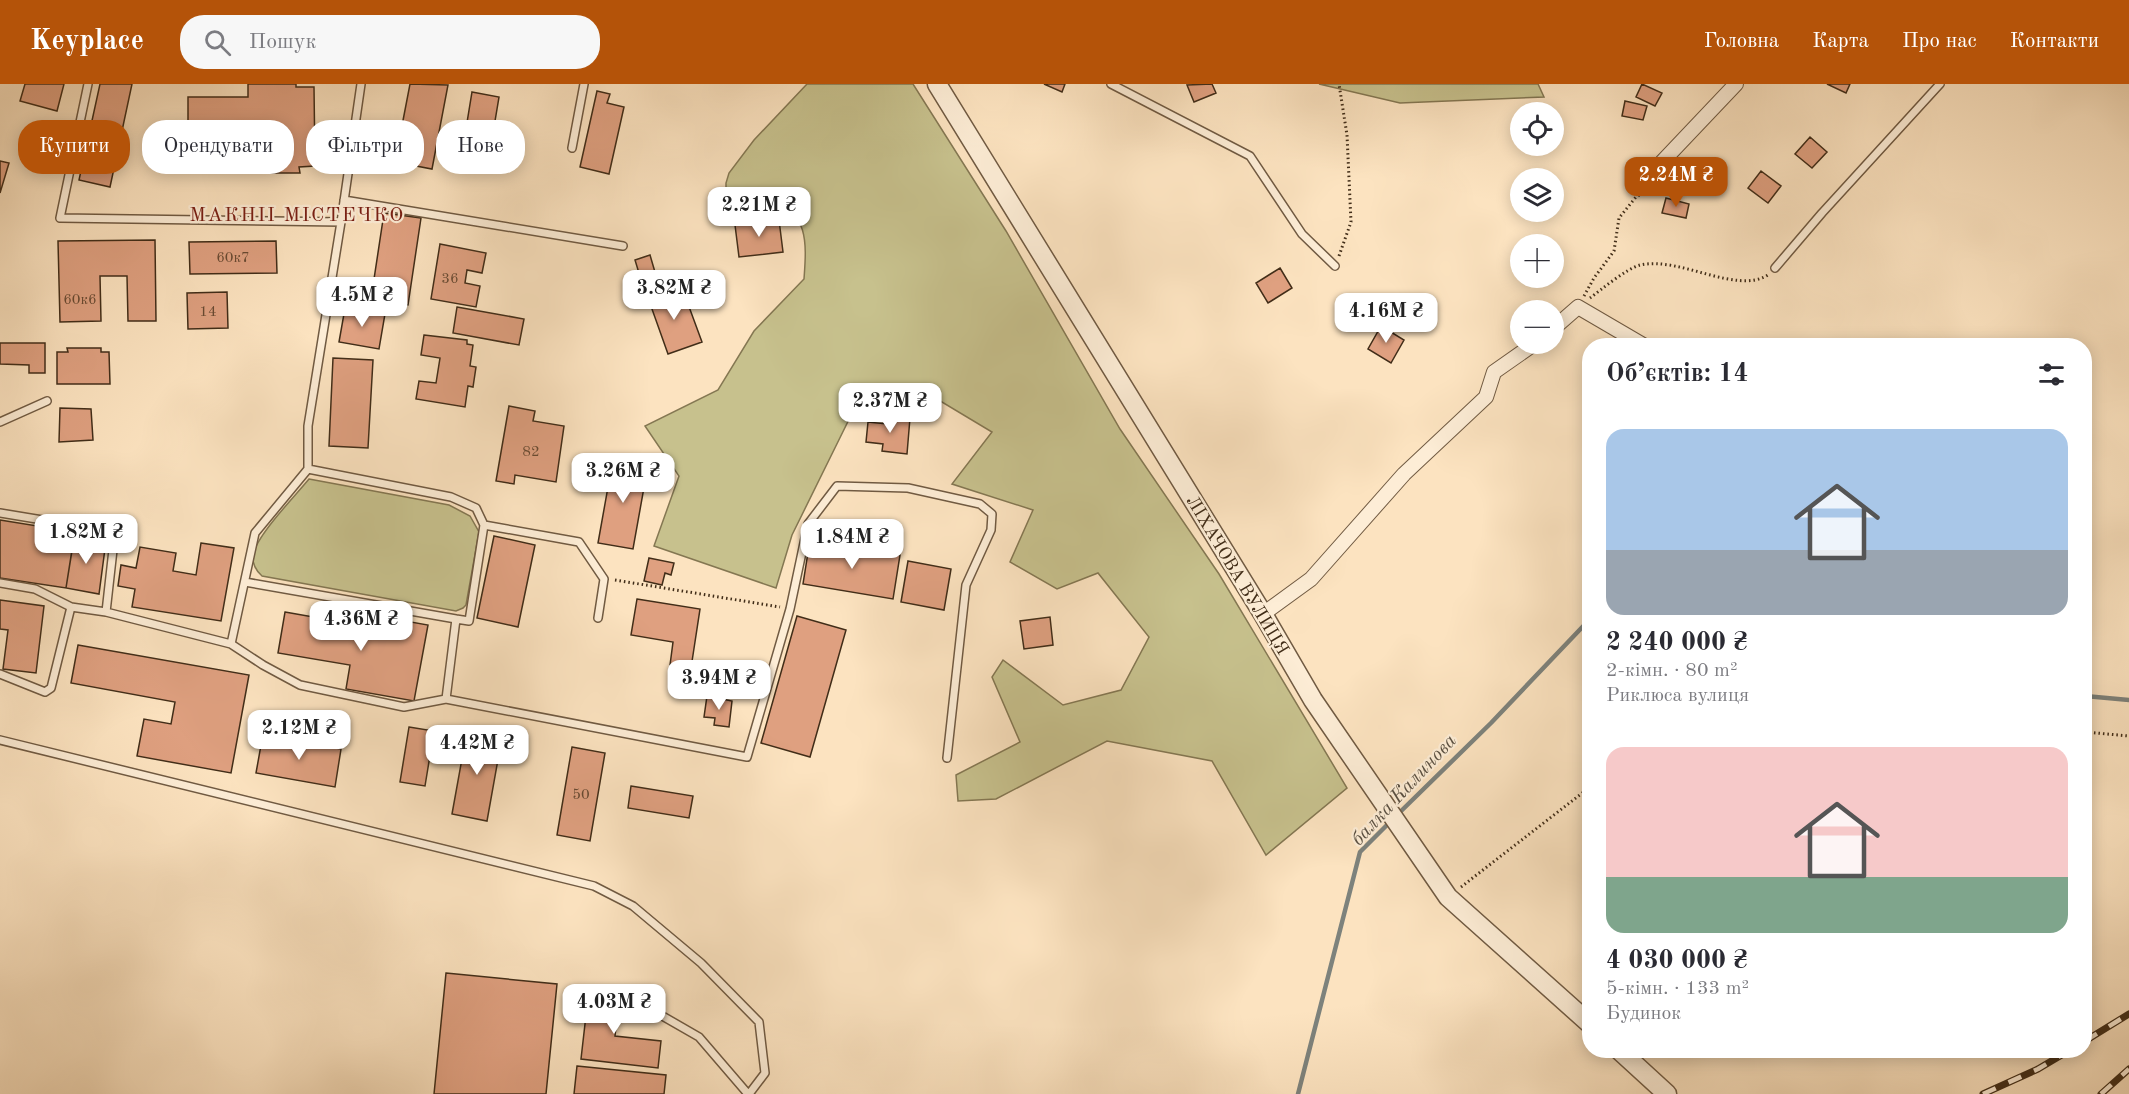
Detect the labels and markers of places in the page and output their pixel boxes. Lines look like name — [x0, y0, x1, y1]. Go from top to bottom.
pin: 2.24M ₴ — [1621, 157, 1731, 208]
pin: 2.21M ₴ — [704, 187, 814, 238]
pin: 3.82M ₴ — [619, 270, 729, 321]
pin: 4.5M ₴ — [313, 277, 411, 328]
pin: 4.16M ₴ — [1331, 293, 1441, 344]
pin: 2.37M ₴ — [835, 383, 945, 434]
pin: 3.26M ₴ — [568, 453, 678, 504]
pin: 1.82M ₴ — [31, 514, 141, 565]
pin: 1.84M ₴ — [797, 519, 907, 570]
pin: 4.36M ₴ — [306, 601, 416, 652]
pin: 3.94M ₴ — [664, 660, 774, 711]
pin: 2.12M ₴ — [244, 710, 354, 761]
pin: 4.42M ₴ — [422, 725, 532, 776]
pin: 4.03M ₴ — [559, 984, 669, 1035]

